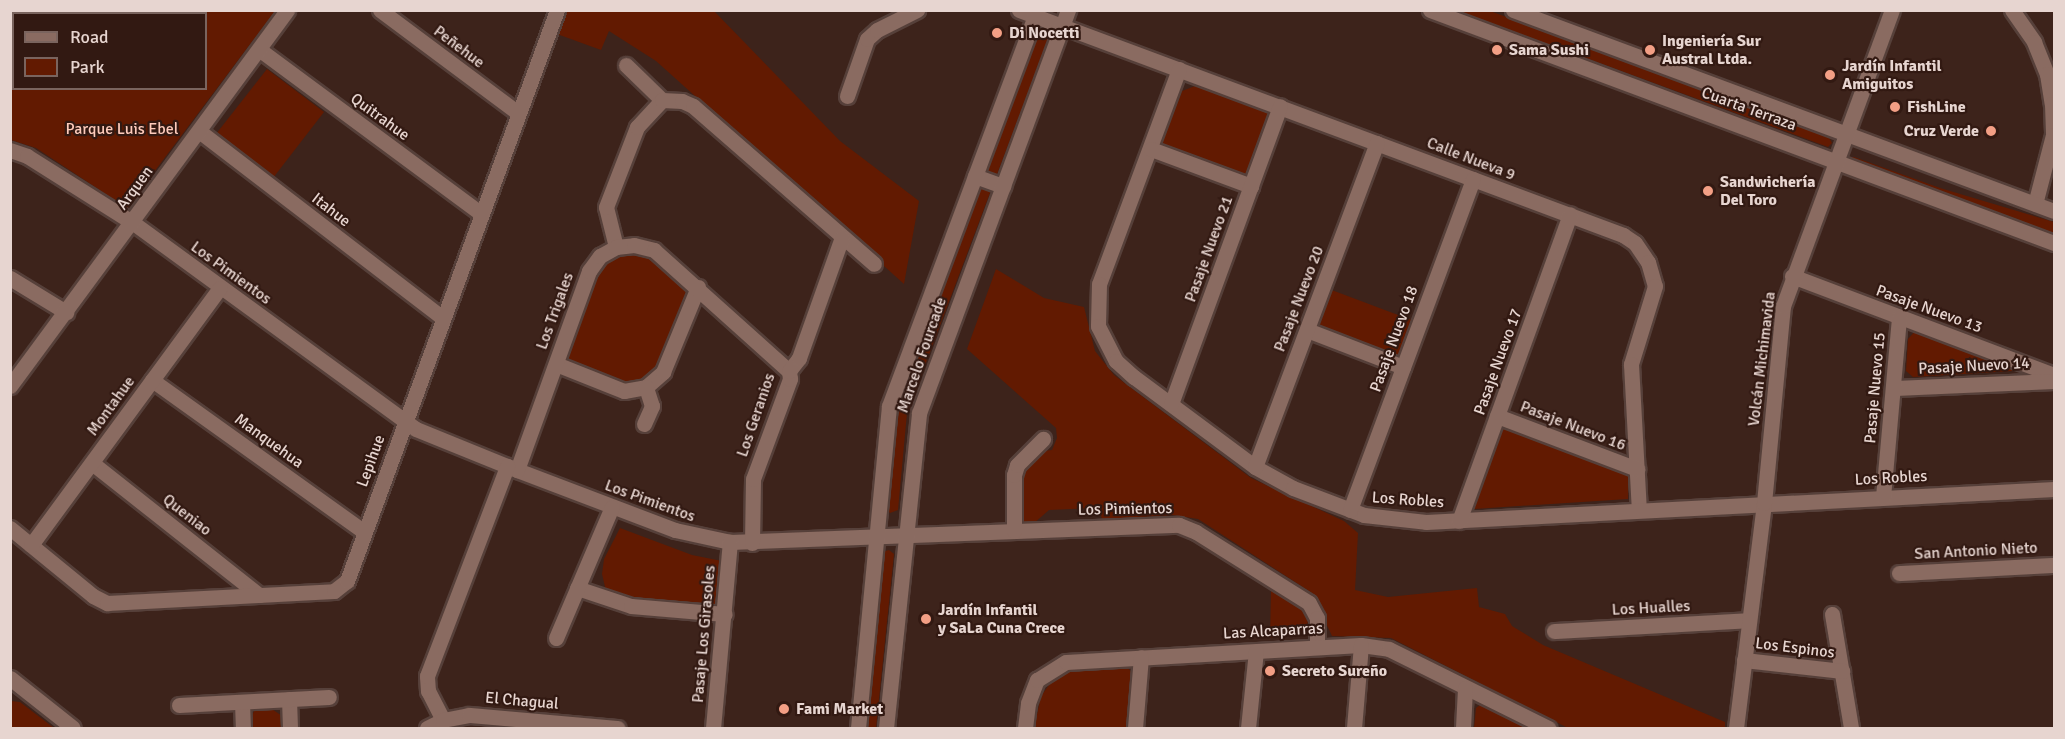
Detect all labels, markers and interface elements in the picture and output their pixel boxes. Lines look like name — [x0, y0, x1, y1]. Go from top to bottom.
legend — [12, 12, 207, 90]
street label: Peñehue — [430, 22, 488, 72]
place label: Di Nocetti — [1009, 23, 1080, 43]
text: Road — [70, 26, 109, 48]
marker: Di Nocetti — [990, 26, 1004, 40]
place label: Ingeniería Sur Austral Ltda. — [1662, 31, 1761, 69]
place label: Sama Sushi — [1509, 40, 1589, 60]
marker: Sama Sushi — [1490, 43, 1504, 57]
marker: Ingeniería Sur Austral Ltda. — [1643, 43, 1657, 57]
text: Park — [70, 56, 105, 78]
place label: Jardín Infantil Amiguitos — [1842, 56, 1942, 94]
marker: Jardín Infantil Amiguitos — [1823, 68, 1837, 82]
street label: Cuarta Terraza — [1699, 83, 1799, 135]
street label: Quitrahue — [347, 89, 413, 145]
place label: FishLine — [1907, 97, 1966, 117]
marker: FishLine — [1888, 100, 1902, 114]
park label: Parque Luis Ebel — [66, 119, 178, 139]
place label: Cruz Verde — [1904, 121, 1979, 141]
marker: Cruz Verde — [1984, 124, 1998, 138]
street label: Calle Nueva 9 — [1424, 133, 1518, 185]
street label: Arquen — [113, 162, 157, 214]
place label: Sandwichería Del Toro — [1720, 172, 1815, 210]
marker: Sandwichería Del Toro — [1701, 184, 1715, 198]
street label: Itahue — [308, 189, 354, 231]
street label: Pasaje Nuevo 21 — [1181, 193, 1237, 305]
street label: Los Pimientos — [187, 237, 275, 309]
street label: Pasaje Nuevo 20 — [1270, 243, 1328, 355]
street label: Los Trigales — [532, 270, 578, 352]
street label: Pasaje Nuevo 13 — [1873, 281, 1985, 337]
street label: Pasaje Nuevo 18 — [1366, 283, 1422, 395]
street label: Volcán Michimavida — [1744, 291, 1780, 427]
street label: Marcelo Fourcade — [893, 295, 951, 415]
street label: Pasaje Nuevo 17 — [1470, 306, 1526, 418]
street label: Pasaje Nuevo 15 — [1861, 332, 1889, 444]
street label: Pasaje Nuevo 14 — [1918, 353, 2030, 379]
street label: Los Geranios — [733, 371, 779, 459]
street label: Montahue — [83, 372, 139, 440]
street label: Pasaje Nuevo 16 — [1517, 397, 1629, 455]
street label: Manquehua — [231, 410, 307, 472]
street label: Lepihue — [353, 432, 389, 490]
street label: Los Robles — [1854, 467, 1928, 489]
street label: Los Pimientos — [602, 476, 698, 526]
street label: Los Robles — [1371, 488, 1445, 512]
street label: Queniao — [159, 490, 215, 540]
street label: Los Pimientos — [1077, 499, 1173, 519]
street label: San Antonio Nieto — [1914, 538, 2038, 564]
street label: Pasaje Los Girasoles — [688, 564, 720, 704]
street label: Los Hualles — [1611, 596, 1691, 620]
place label: Jardín Infantil y SaLa Cuna Crece — [938, 600, 1065, 638]
marker: Jardín Infantil y SaLa Cuna Crece — [919, 612, 933, 626]
street label: Las Alcaparras — [1223, 619, 1323, 643]
street label: Los Espinos — [1754, 634, 1836, 662]
place label: Secreto Sureño — [1282, 661, 1387, 681]
marker: Secreto Sureño — [1263, 664, 1277, 678]
street label: El Chagual — [484, 688, 560, 714]
place label: Fami Market — [796, 699, 883, 719]
marker: Fami Market — [777, 702, 791, 716]

